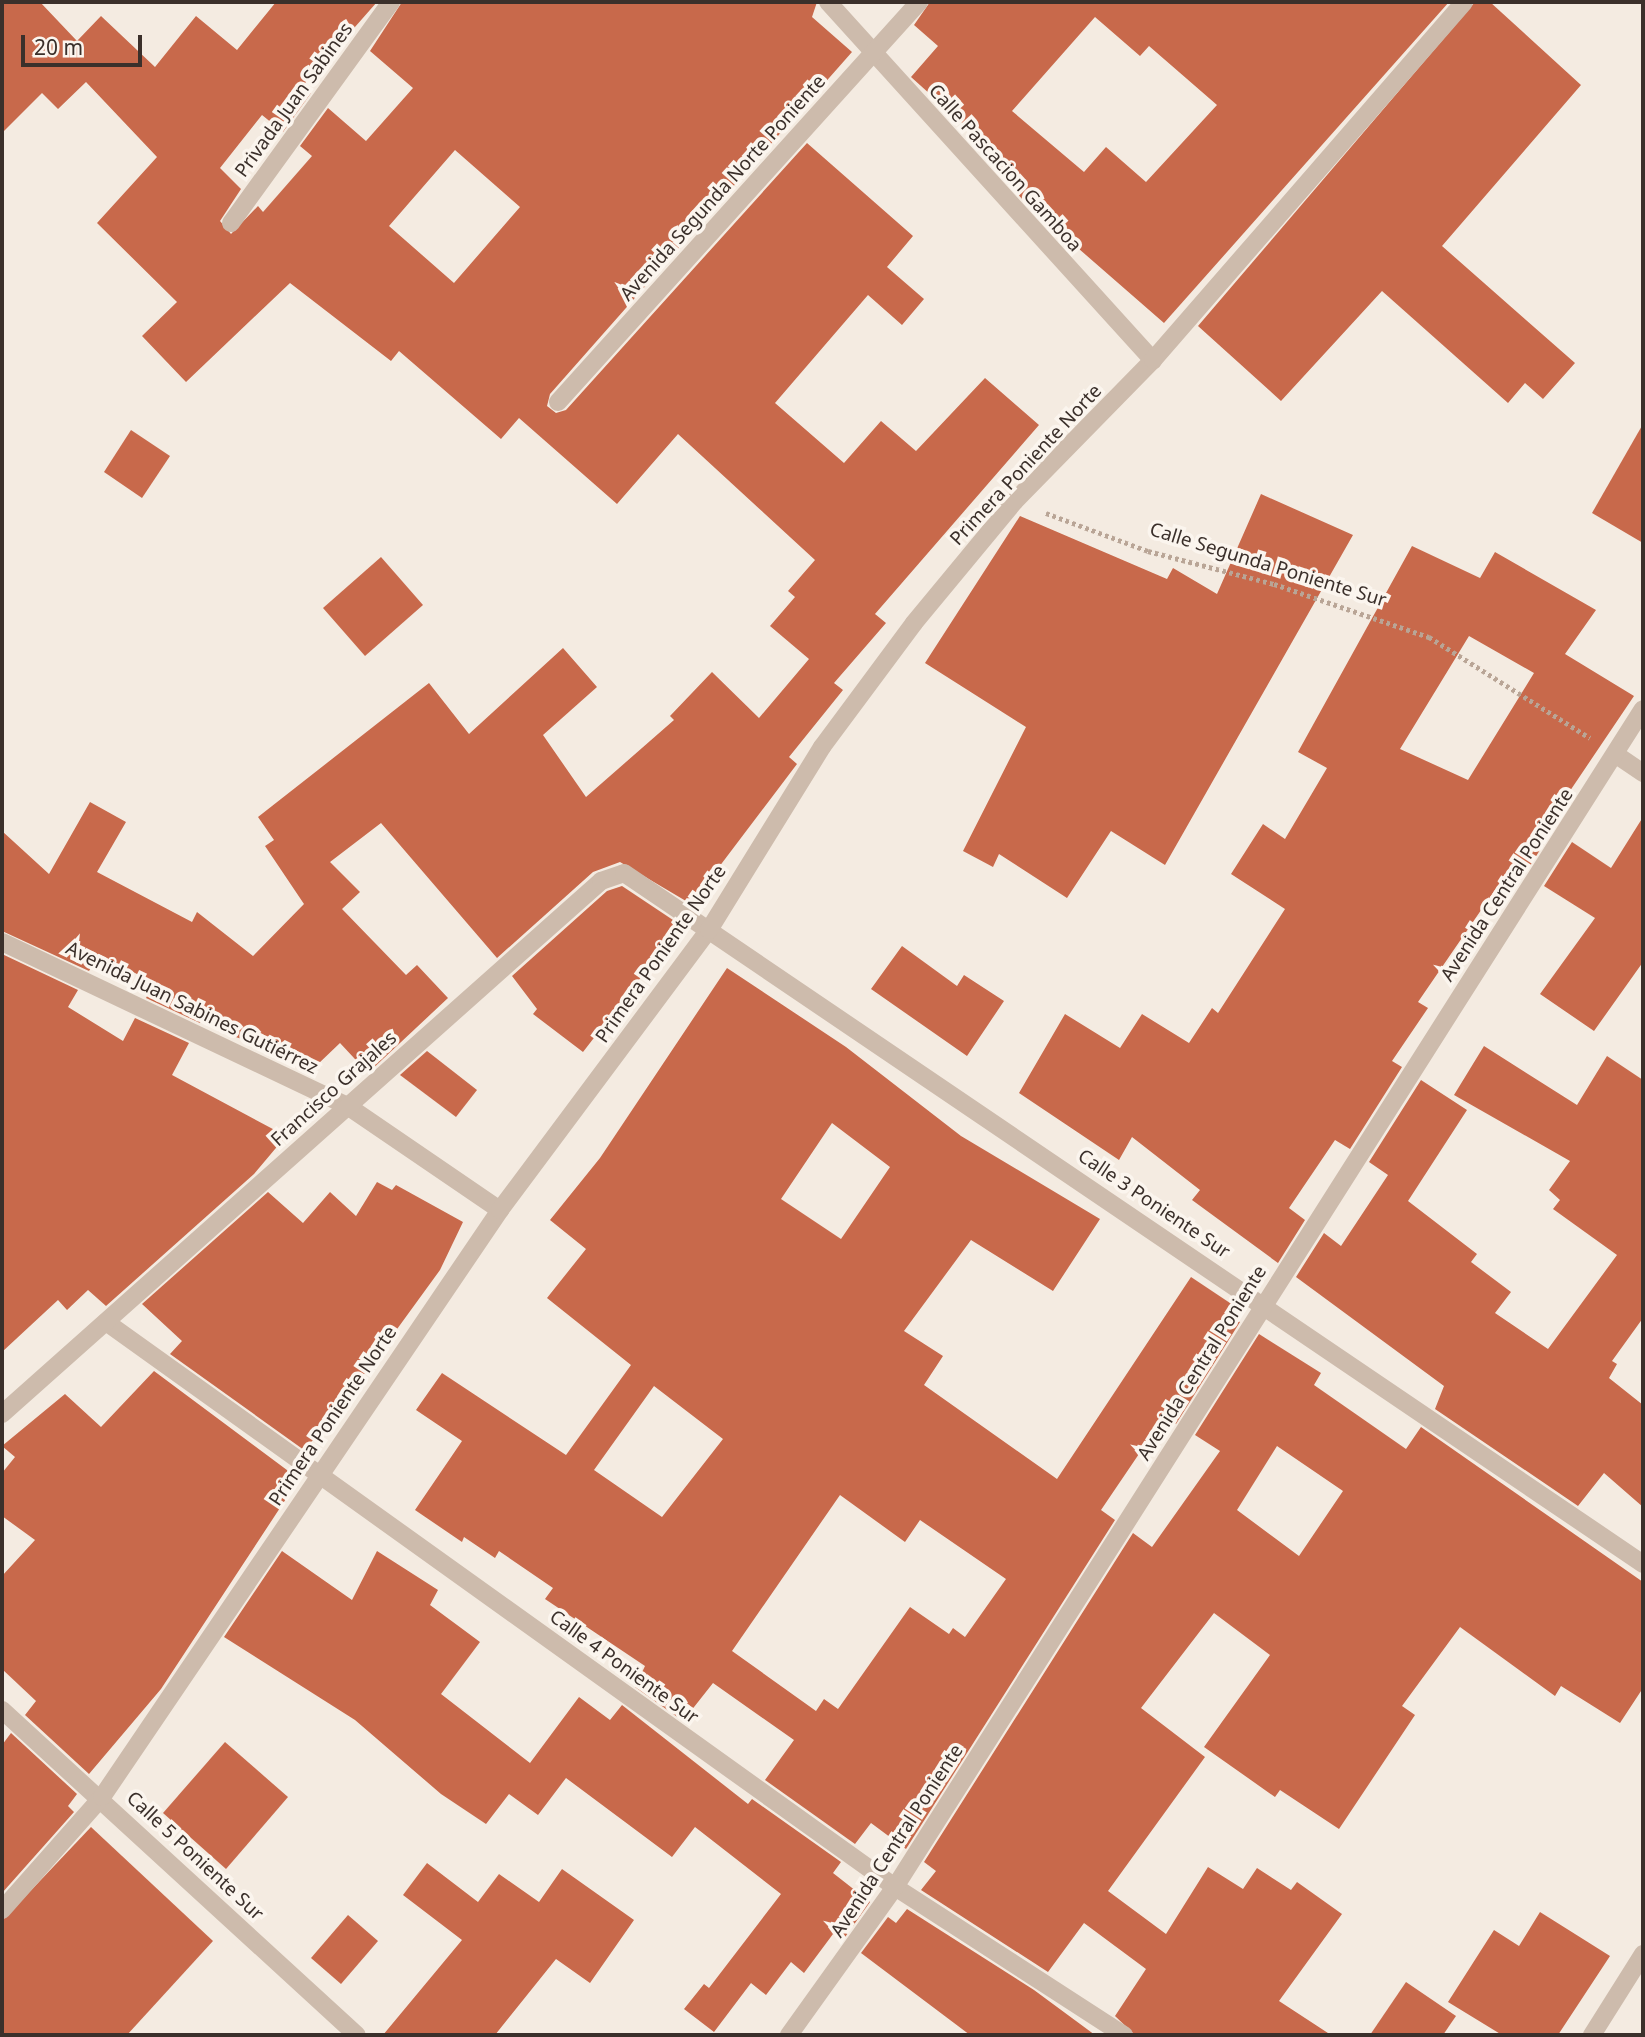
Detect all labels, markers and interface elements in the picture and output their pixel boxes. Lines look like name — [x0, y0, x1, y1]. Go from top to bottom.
street label: Privada Juan Sabines — [230, 18, 358, 182]
scale bar — [24, 21, 145, 65]
text: 20 m — [34, 33, 83, 61]
street label: Avenida Segunda Norte Poniente — [615, 70, 831, 306]
street label: Calle Pascacion Gamboa — [924, 80, 1086, 256]
street label: Primera Poniente Norte — [945, 380, 1107, 550]
street label: Calle Segunda Poniente Sur — [1147, 518, 1389, 612]
street label: Avenida Central Poniente — [1436, 784, 1578, 986]
street label: Primera Poniente Norte — [591, 861, 731, 1047]
street label: Avenida Juan Sabines Gutiérrez — [62, 937, 322, 1079]
street label: Francisco Grajales — [267, 1027, 401, 1151]
street label: Calle 3 Poniente Sur — [1074, 1145, 1234, 1263]
street label: Avenida Central Poniente — [1133, 1261, 1271, 1465]
street label: Primera Poniente Norte — [264, 1322, 402, 1510]
street label: Calle 4 Poniente Sur — [545, 1605, 703, 1729]
street label: Avenida Central Poniente — [826, 1740, 968, 1942]
street label: Calle 5 Poniente Sur — [122, 1787, 268, 1925]

